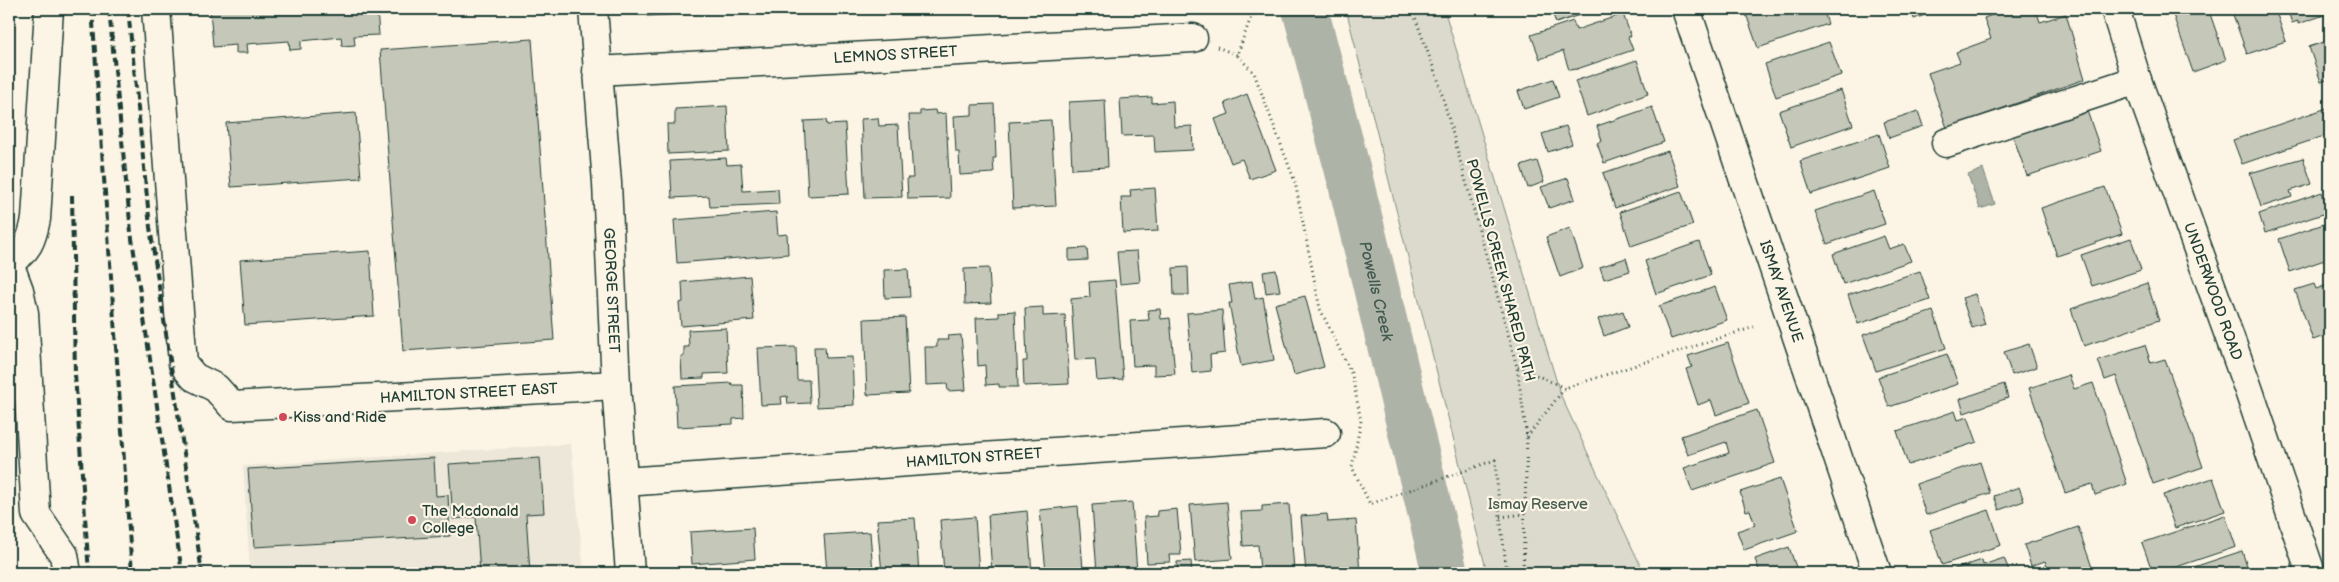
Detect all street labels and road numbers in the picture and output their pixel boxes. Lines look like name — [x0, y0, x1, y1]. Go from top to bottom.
street label: LEMNOS STREET — [833, 42, 958, 68]
street label: POWELLS CREEK SHARED PATH — [1462, 157, 1539, 384]
street label: UNDERWOOD ROAD — [2179, 220, 2246, 363]
street label: GEORGE STREET — [599, 227, 624, 353]
street label: ISMAY AVENUE — [1755, 238, 1807, 345]
street label: HAMILTON STREET EAST — [380, 379, 558, 408]
street label: HAMILTON STREET — [905, 444, 1043, 472]

